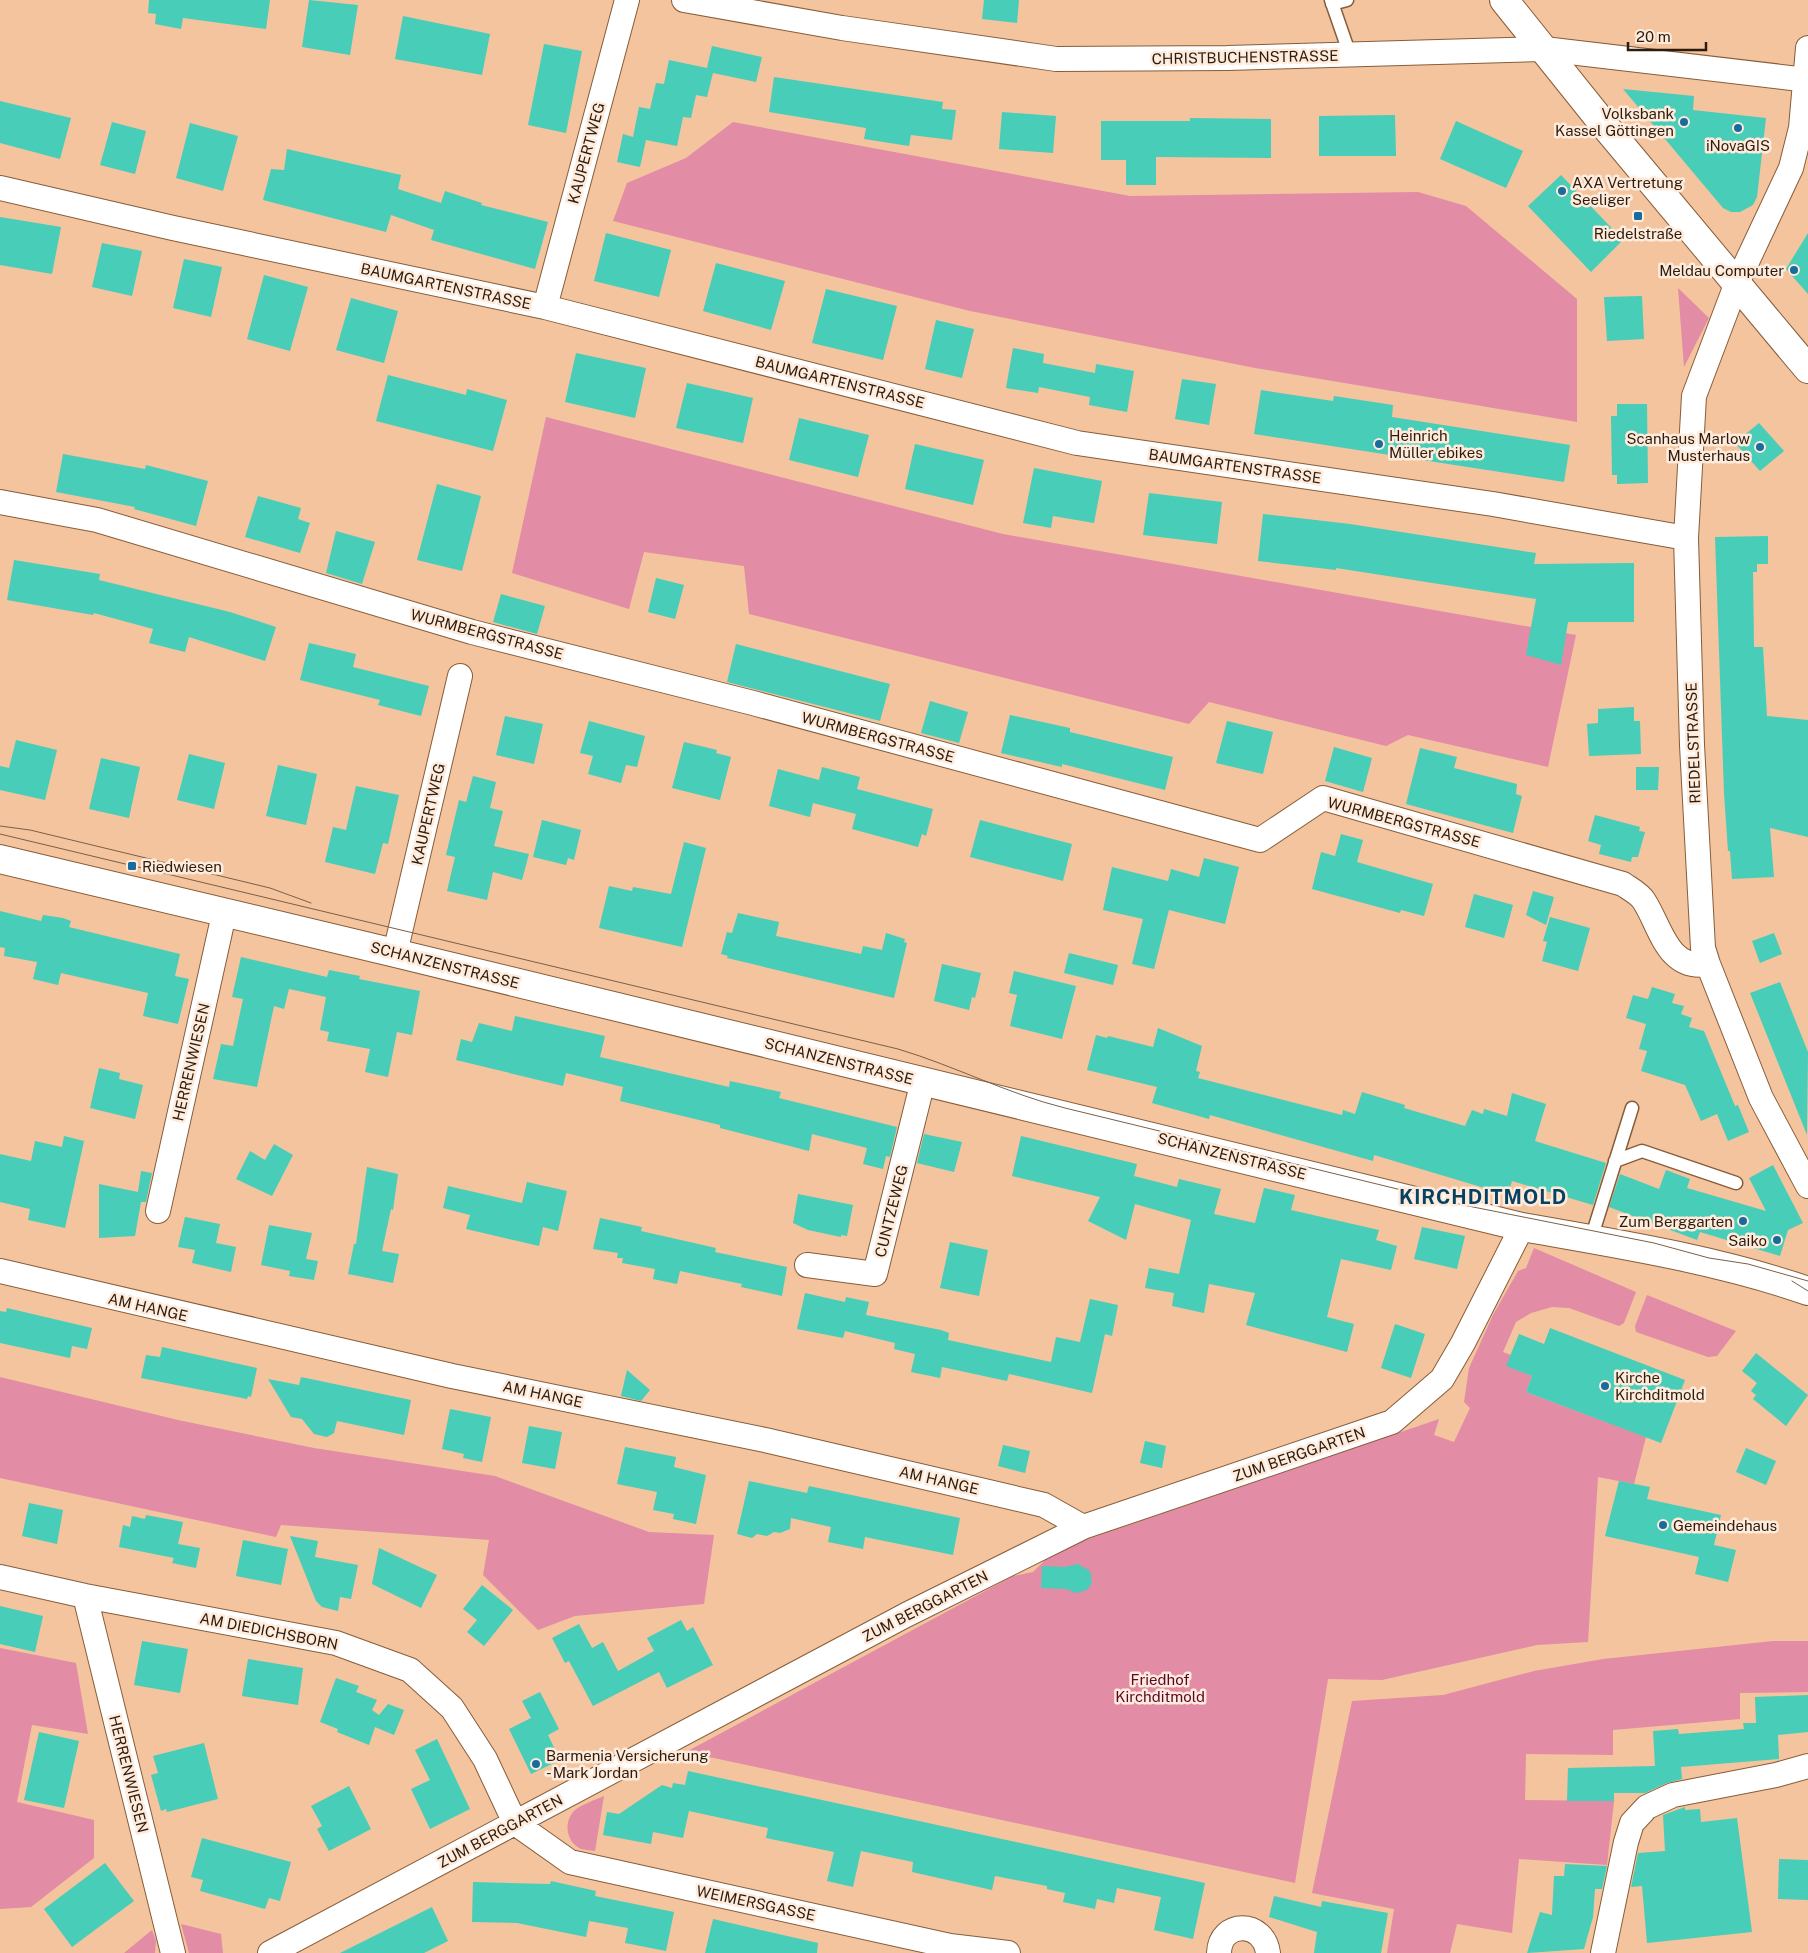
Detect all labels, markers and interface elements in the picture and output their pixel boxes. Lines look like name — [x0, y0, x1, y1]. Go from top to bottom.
scale bar — [1628, 20, 1706, 52]
text: 20 m — [1636, 28, 1671, 45]
street label: CHRISTBUCHENSTRASSE — [1151, 47, 1339, 67]
street label: KAUPERTWEG — [564, 101, 608, 205]
place label: Volksbank Kassel Göttingen — [1555, 105, 1674, 139]
marker: Volksbank Kassel Göttingen — [1678, 116, 1690, 128]
marker: iNovaGIS — [1732, 122, 1744, 134]
place label: iNovaGIS — [1706, 137, 1770, 154]
place label: AXA Vertretung Seeliger — [1572, 174, 1683, 208]
marker: AXA Vertretung Seeliger — [1556, 185, 1568, 197]
marker: Riedelstraße — [1632, 210, 1644, 222]
place label: Riedelstraße — [1594, 225, 1682, 242]
street label: BAUMGARTENSTRASSE — [359, 260, 533, 312]
place label: Meldau Computer — [1659, 262, 1784, 279]
marker: Meldau Computer — [1788, 264, 1800, 276]
street label: BAUMGARTENSTRASSE — [754, 353, 926, 411]
place label: Heinrich Müller ebikes — [1389, 427, 1483, 461]
place label: Scanhaus Marlow Musterhaus — [1627, 430, 1750, 464]
marker: Heinrich Müller ebikes — [1373, 438, 1385, 450]
marker: Scanhaus Marlow Musterhaus — [1754, 441, 1766, 453]
street label: BAUMGARTENSTRASSE — [1148, 445, 1322, 487]
street label: WURMBERGSTRASSE — [409, 605, 565, 663]
street label: RIEDELSTRASSE — [1682, 682, 1704, 804]
street label: WURMBERGSTRASSE — [800, 708, 956, 766]
street label: KAUPERTWEG — [408, 761, 448, 867]
street label: WURMBERGSTRASSE — [1326, 793, 1482, 851]
place label: Riedwiesen — [142, 858, 222, 875]
marker: Riedwiesen — [126, 860, 138, 872]
street label: SCHANZENSTRASSE — [369, 938, 521, 992]
street label: HERRENWIESEN — [169, 1001, 213, 1123]
street label: SCHANZENSTRASSE — [763, 1034, 915, 1088]
street label: SCHANZENSTRASSE — [1156, 1129, 1308, 1183]
street label: CUNTZEWEG — [871, 1163, 911, 1259]
district label: KIRCHDITMOLD — [1399, 1185, 1567, 1209]
place label: Zum Berggarten — [1619, 1213, 1733, 1230]
marker: Zum Berggarten — [1737, 1215, 1749, 1227]
place label: Saiko — [1728, 1232, 1767, 1249]
marker: Saiko — [1771, 1234, 1783, 1246]
street label: AM HANGE — [106, 1290, 190, 1324]
place label: Kirche Kirchditmold — [1615, 1369, 1705, 1403]
street label: AM HANGE — [501, 1377, 585, 1411]
marker: Kirche Kirchditmold — [1599, 1380, 1611, 1392]
street label: ZUM BERGGARTEN — [1231, 1423, 1367, 1485]
street label: AM HANGE — [897, 1463, 981, 1497]
place label: Gemeindehaus — [1673, 1517, 1777, 1534]
marker: Gemeindehaus — [1657, 1519, 1669, 1531]
street label: ZUM BERGGARTEN — [859, 1567, 991, 1645]
street label: AM DIEDICHSBORN — [198, 1609, 340, 1653]
park label: Friedhof Kirchditmold — [1115, 1671, 1205, 1705]
street label: HERRENWIESEN — [106, 1713, 152, 1835]
place label: Barmenia Versicherung - Mark Jordan — [546, 1747, 709, 1781]
marker: Barmenia Versicherung - Mark Jordan — [530, 1758, 542, 1770]
street label: ZUM BERGGARTEN — [435, 1791, 565, 1871]
street label: WEIMERSGASSE — [695, 1882, 817, 1924]

